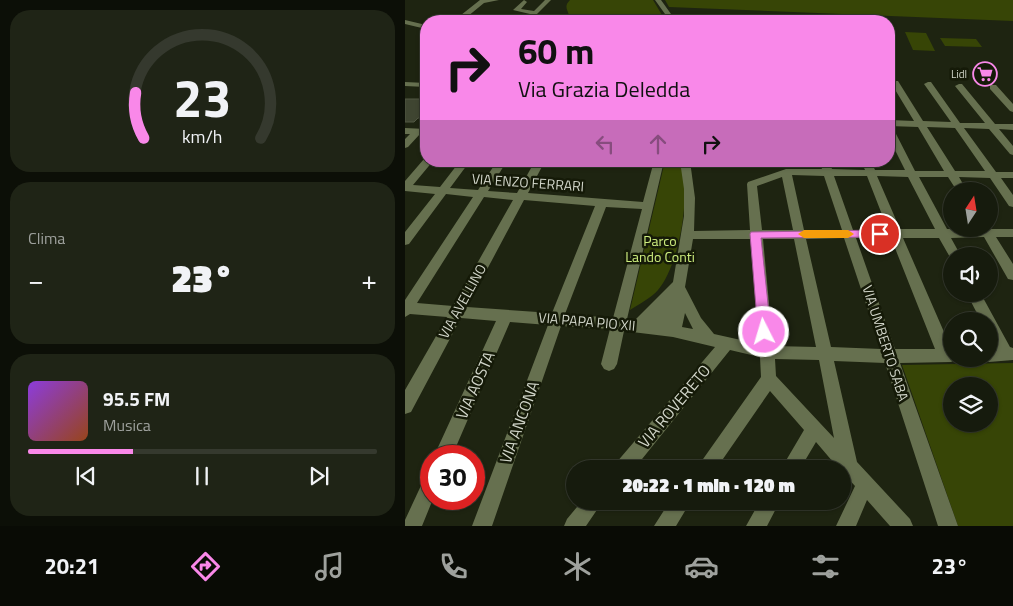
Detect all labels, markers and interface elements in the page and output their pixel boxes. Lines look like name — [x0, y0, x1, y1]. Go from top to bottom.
text: 60 m — [518, 24, 594, 78]
icon: right — [435, 35, 500, 100]
text: 23 — [173, 58, 232, 137]
supermarket icon: Lidl — [972, 61, 998, 87]
place label: Lidl — [951, 66, 967, 82]
text: Via Grazia Deledda — [518, 72, 690, 106]
text: km/h — [182, 123, 223, 150]
icon: left — [591, 130, 619, 158]
icon: ahead — [644, 130, 672, 158]
icon: right — [697, 130, 725, 158]
street label: VIA ENZO FERRARI — [471, 168, 585, 196]
north arrow — [943, 182, 997, 238]
map controls — [943, 182, 998, 432]
pin — [859, 213, 901, 255]
icon: arrive — [866, 220, 894, 248]
text: Clima — [28, 226, 65, 250]
park label: Parco Lando Conti — [625, 230, 695, 267]
button: sound — [943, 247, 998, 302]
text: 23° — [171, 249, 234, 307]
text: − — [28, 258, 44, 301]
text: + — [361, 258, 377, 301]
street label: VIA AVELLINO — [433, 260, 491, 342]
street label: VIA UMBERTO SABA — [857, 282, 915, 404]
position arrow — [737, 305, 789, 357]
street label: VIA PAPA PIO XII — [538, 306, 636, 336]
button: search — [943, 312, 998, 367]
street label: VIA AOSTA — [449, 347, 501, 423]
street label: VIA ROVERETO — [632, 359, 716, 453]
street label: VIA ANCONA — [493, 377, 545, 467]
button: layers — [943, 377, 998, 432]
text: 95.5 FM — [103, 384, 170, 413]
text: Musica — [103, 413, 151, 437]
speed limit sign: 30 — [420, 445, 485, 510]
icon: previous — [72, 462, 100, 490]
icon: pause — [188, 462, 216, 490]
icon: next — [305, 462, 333, 490]
text: 20:22 · 1 min · 120 m — [622, 470, 795, 499]
text: 20:21 — [44, 549, 99, 583]
icon: directions — [188, 549, 223, 584]
icon: music — [312, 549, 347, 584]
icon: phone — [436, 549, 471, 584]
icon: climate — [560, 549, 595, 584]
icon: car — [684, 549, 719, 584]
icon: filters — [808, 549, 843, 584]
text: 23° — [931, 549, 968, 583]

